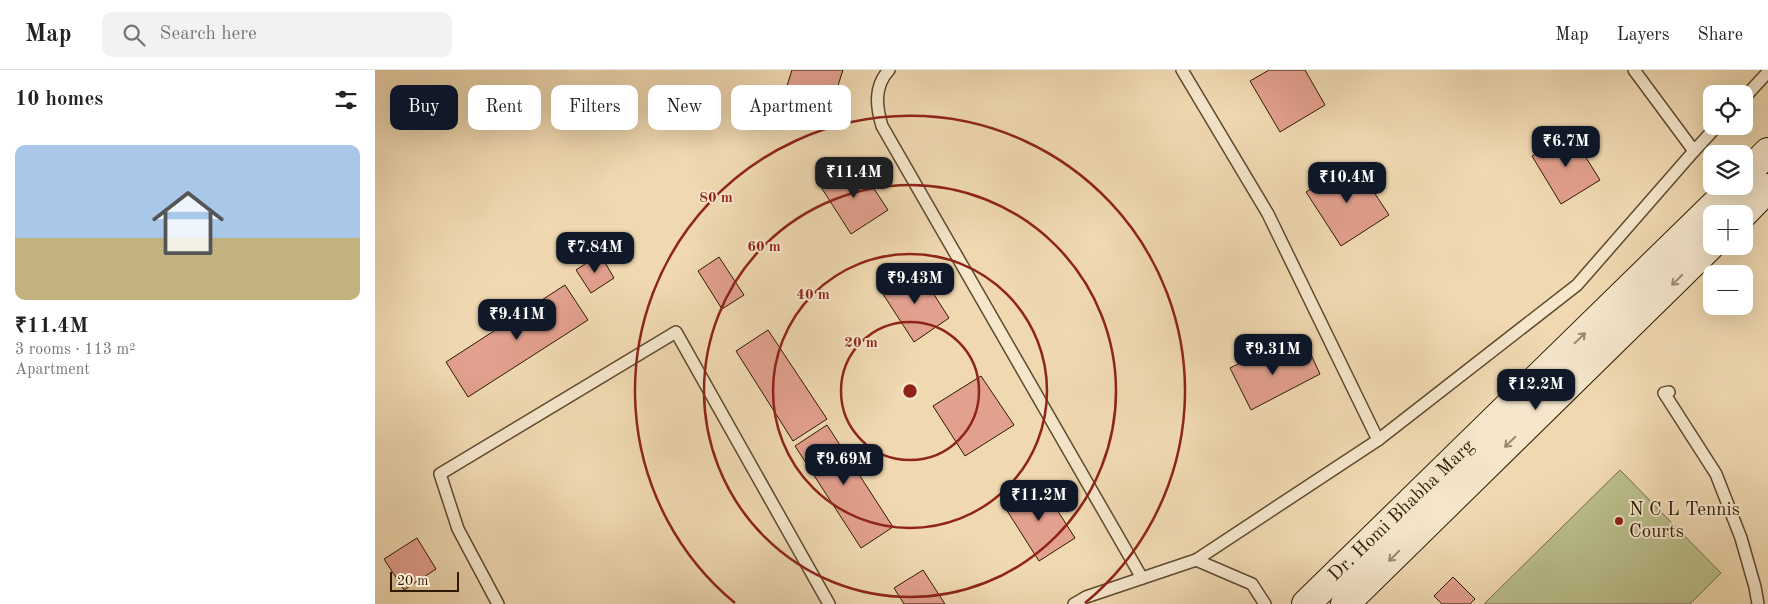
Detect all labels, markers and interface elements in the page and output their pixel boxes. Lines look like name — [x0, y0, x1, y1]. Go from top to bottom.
search box — [102, 12, 452, 57]
icon: search — [120, 21, 148, 49]
text: Map — [25, 23, 72, 47]
text: Search here — [160, 25, 257, 44]
text: Map — [1555, 26, 1589, 44]
text: Layers — [1617, 26, 1669, 44]
text: Share — [1697, 26, 1743, 44]
chip: Buy — [390, 85, 458, 130]
chip: Rent — [468, 85, 541, 130]
chip: Filters — [551, 85, 638, 130]
chip: New — [648, 85, 721, 130]
chip: Apartment — [731, 85, 851, 130]
map controls — [1703, 85, 1753, 315]
button: locate — [1703, 85, 1753, 135]
icon: filters — [332, 86, 360, 114]
text: 10 homes — [15, 89, 103, 110]
pin: ₹6.7M — [1531, 126, 1601, 168]
text: ₹6.7M — [1543, 134, 1589, 150]
button: layers — [1703, 145, 1753, 195]
pin: ₹11.4M — [813, 156, 895, 199]
pin: ₹10.4M — [1306, 162, 1388, 204]
text: ₹11.4M — [826, 165, 882, 181]
text: ₹10.4M — [1319, 170, 1375, 186]
icon: home — [143, 178, 233, 268]
text: 80 m — [699, 191, 733, 206]
button: + — [1703, 205, 1753, 255]
pin: ₹7.84M — [554, 232, 636, 274]
text: ₹7.84M — [567, 240, 623, 256]
text: 60 m — [747, 240, 781, 255]
pin: ₹9.43M — [874, 262, 956, 305]
button: − — [1703, 265, 1753, 315]
text: ₹9.43M — [887, 271, 943, 287]
one-way arrow — [1671, 274, 1683, 286]
text: 40 m — [796, 288, 830, 303]
pin: ₹9.41M — [476, 298, 558, 341]
text: ₹9.41M — [489, 307, 545, 323]
text: ₹11.4M — [15, 316, 88, 337]
one-way arrow — [1573, 332, 1586, 344]
pin: ₹9.31M — [1232, 334, 1314, 376]
text: 20 m — [844, 336, 878, 351]
text: 3 rooms · 113 m² — [15, 342, 135, 358]
text: ₹9.31M — [1245, 342, 1301, 358]
text: Apartment — [15, 362, 90, 378]
pin: ₹12.2M — [1495, 368, 1577, 411]
text: ₹12.2M — [1508, 377, 1564, 393]
centre of rings — [901, 382, 919, 400]
street label: Dr. Homi Bhabha Marg — [1326, 436, 1479, 585]
one-way arrow — [1504, 436, 1517, 448]
pin: ₹9.69M — [803, 444, 885, 486]
text: ₹9.69M — [816, 452, 872, 468]
pin: ₹11.2M — [998, 480, 1080, 522]
text: ₹11.2M — [1011, 488, 1067, 504]
place label: N C L Tennis Courts — [1629, 501, 1740, 542]
marker: N C L Tennis Courts — [1613, 515, 1625, 527]
one-way arrow — [1388, 549, 1400, 562]
scale bar — [390, 569, 459, 592]
text: 20 m — [397, 574, 428, 588]

